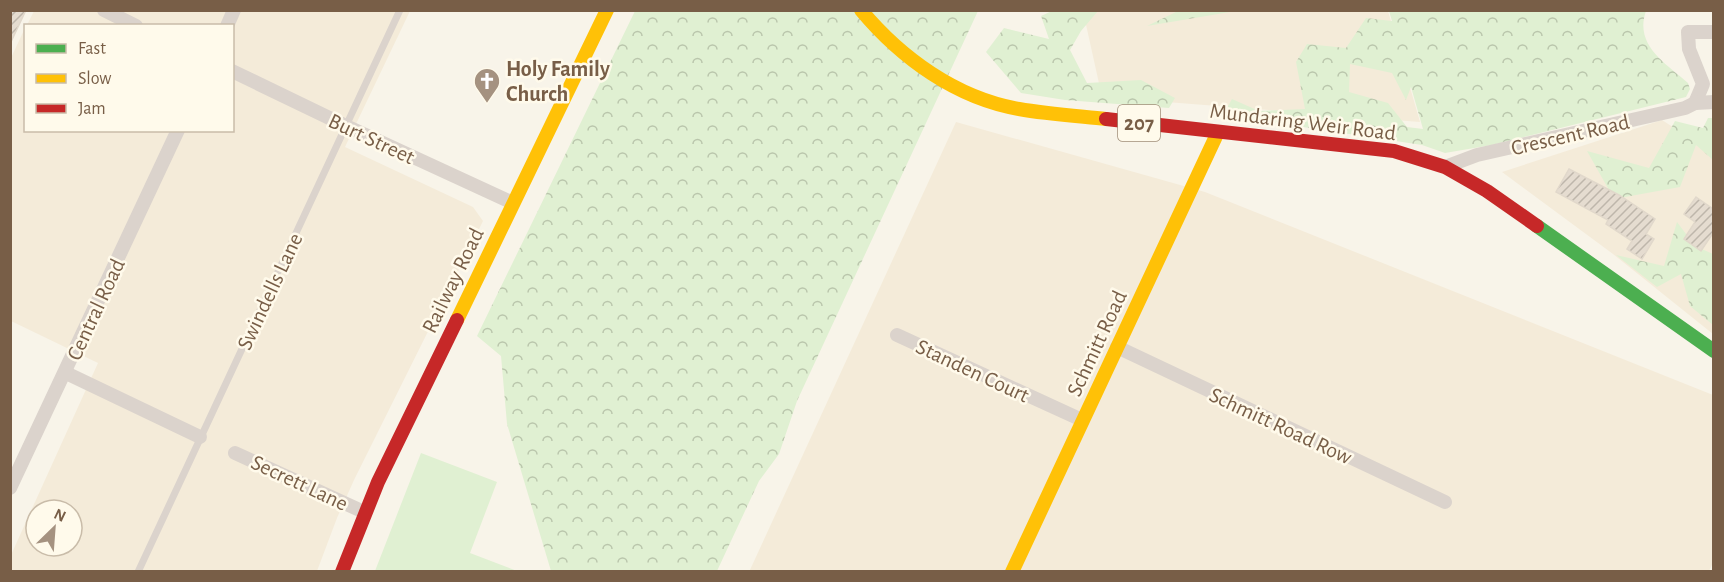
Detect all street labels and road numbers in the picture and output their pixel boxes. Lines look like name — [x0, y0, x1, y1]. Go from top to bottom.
street label: Mundaring Weir Road — [1209, 100, 1397, 144]
road number: 207 — [1118, 105, 1160, 141]
street label: Burt Street — [325, 109, 418, 168]
street label: Crescent Road — [1509, 111, 1632, 159]
street label: Railway Road — [418, 224, 488, 336]
street label: Swindells Lane — [233, 230, 307, 353]
street label: Central Road — [63, 255, 129, 364]
street label: Schmitt Road — [1063, 287, 1131, 400]
street label: Standen Court — [913, 335, 1033, 407]
street label: Schmitt Road Row — [1206, 383, 1355, 469]
street label: Secrett Lane — [248, 451, 351, 515]

